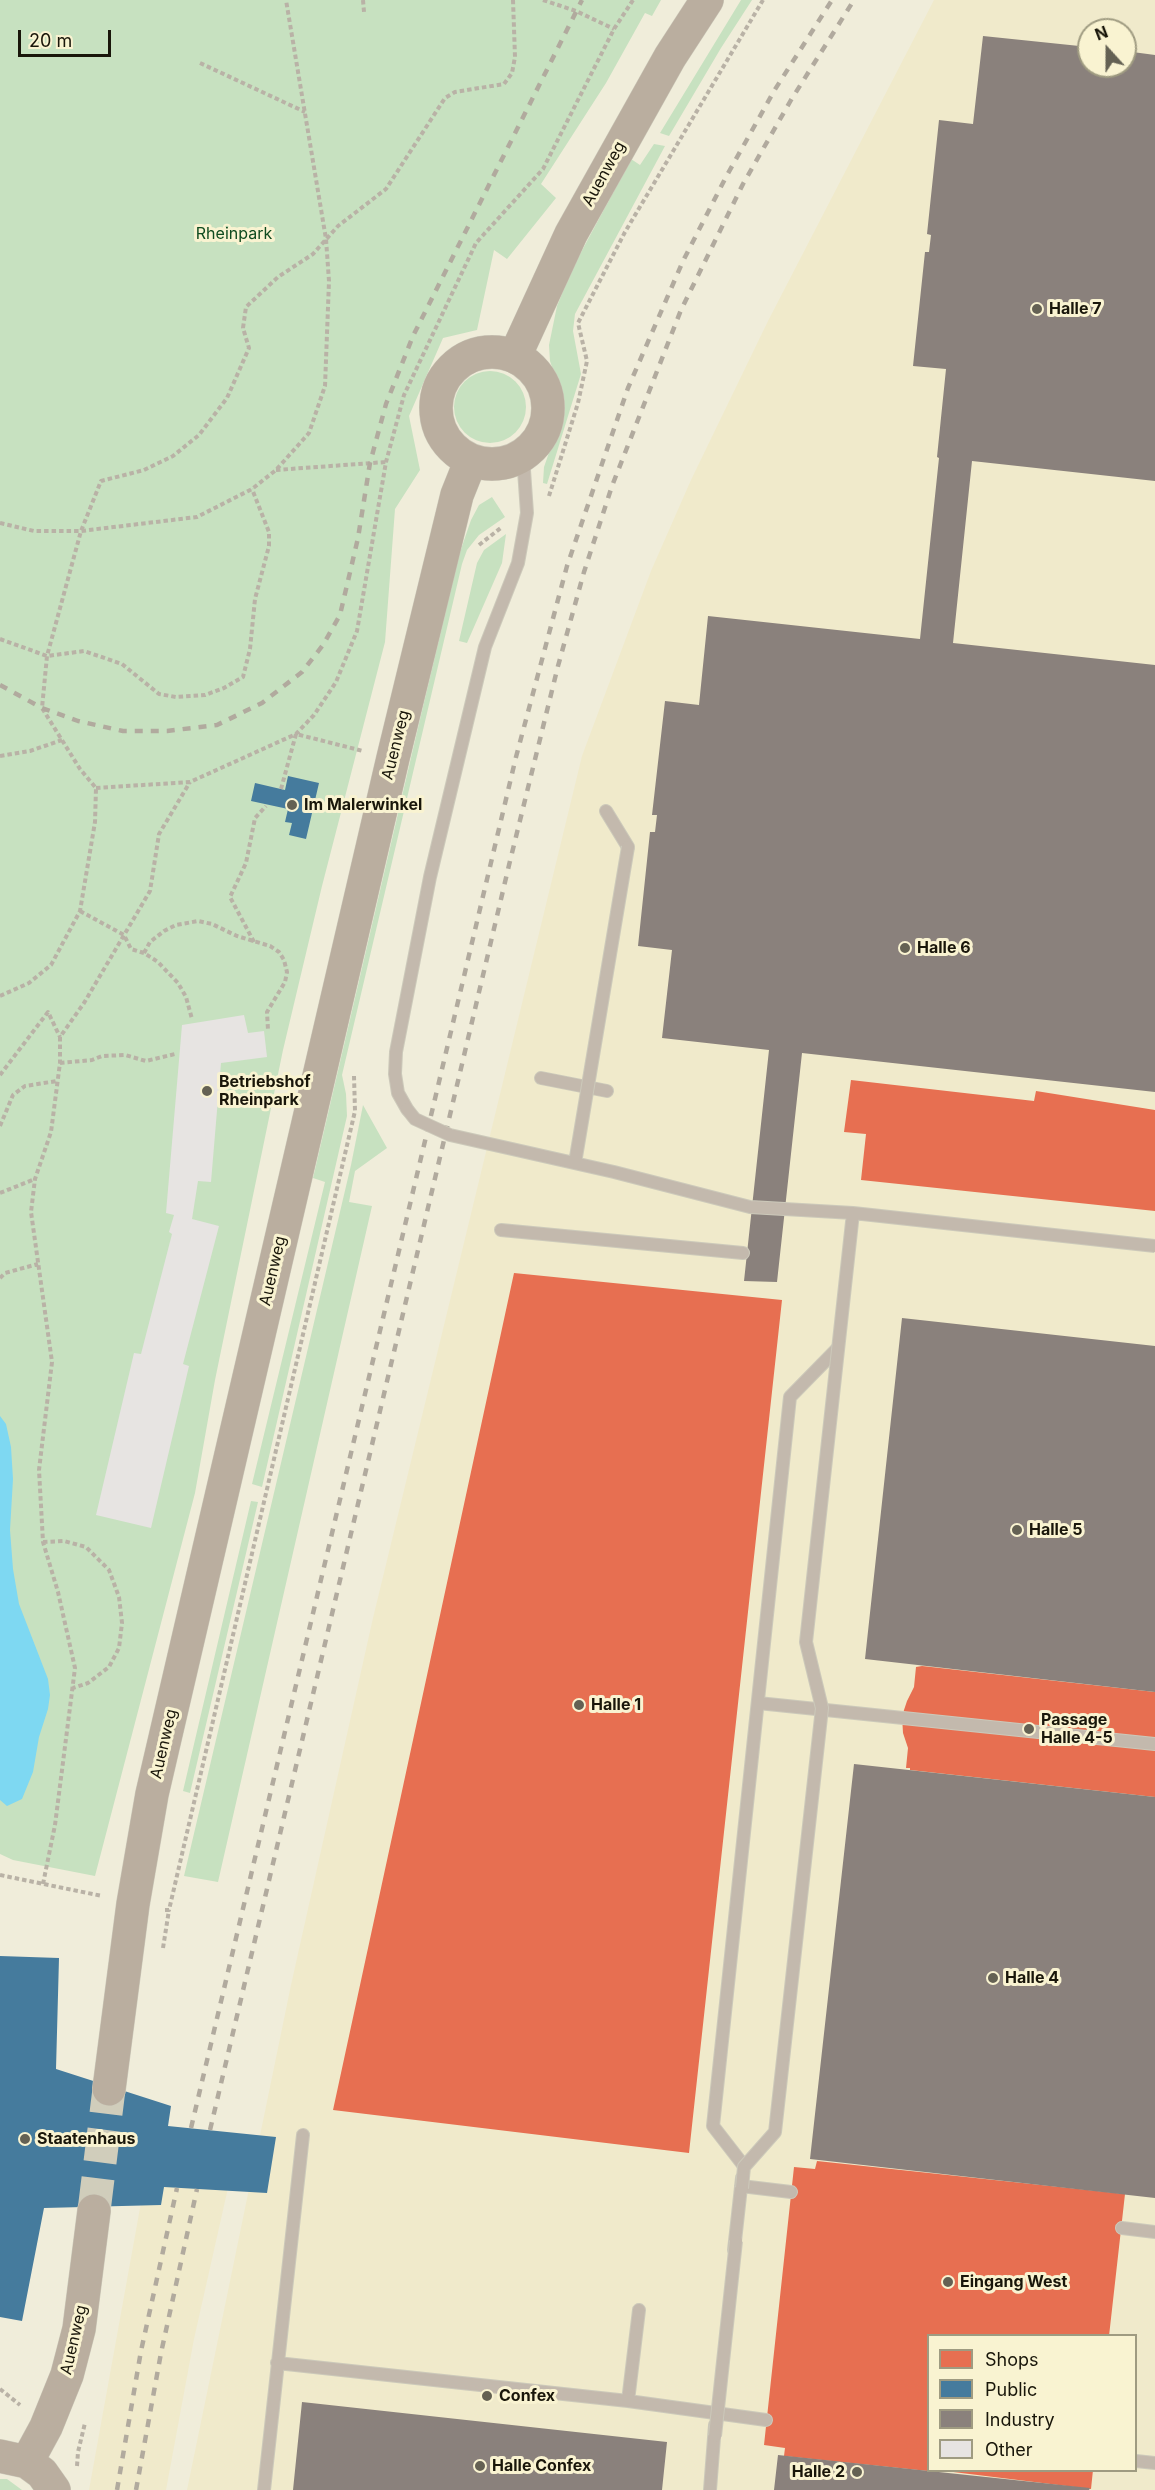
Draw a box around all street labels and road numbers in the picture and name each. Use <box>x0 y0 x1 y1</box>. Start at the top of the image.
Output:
street label: Auenweg <box>578 138 630 210</box>
street label: Auenweg <box>378 708 414 782</box>
street label: Auenweg <box>256 1234 290 1308</box>
street label: Auenweg <box>147 1707 181 1781</box>
street label: Auenweg <box>57 2303 91 2377</box>

